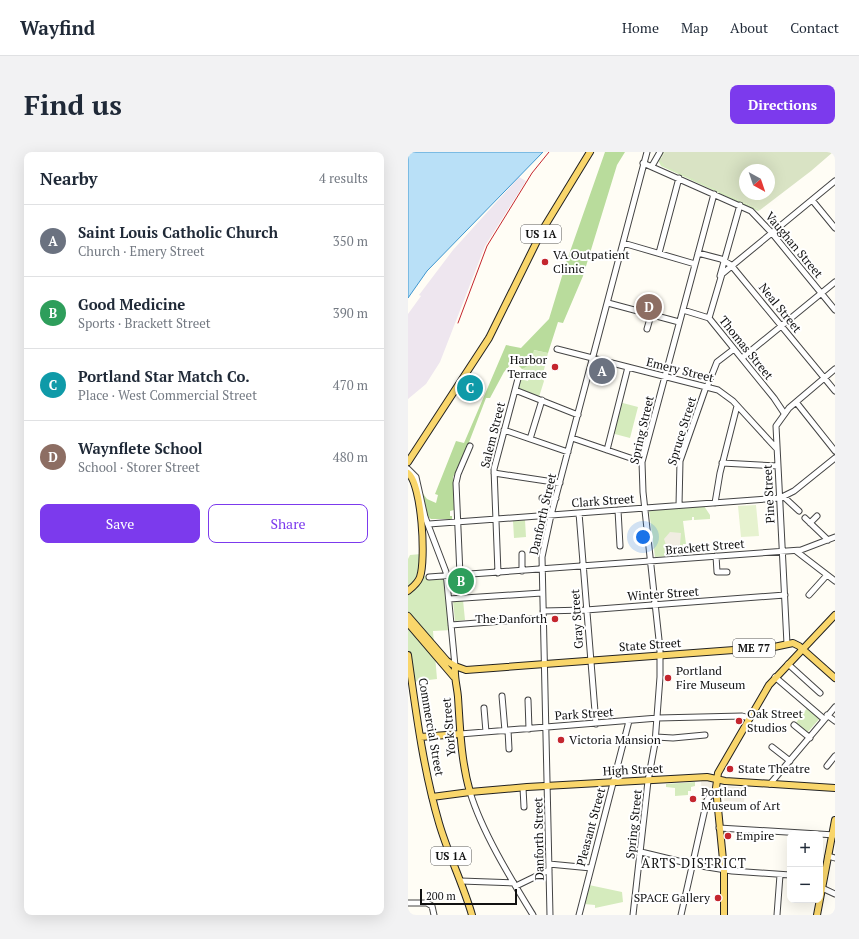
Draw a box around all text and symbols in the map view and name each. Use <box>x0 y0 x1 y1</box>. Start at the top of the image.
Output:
text: Wayfind <box>20 15 95 40</box>
text: Home <box>622 18 659 37</box>
text: Map <box>681 18 708 37</box>
text: About <box>730 18 768 37</box>
text: Contact <box>790 18 839 37</box>
button: Directions <box>730 85 835 124</box>
text: Find us <box>24 86 122 123</box>
north arrow <box>739 164 775 200</box>
text: Nearby <box>40 167 98 190</box>
text: 4 results <box>319 169 368 187</box>
street label: Vaughan Street <box>762 209 827 281</box>
text: Saint Louis Catholic Church <box>78 222 278 242</box>
road number: US 1A <box>521 225 561 243</box>
text: A <box>48 232 58 250</box>
text: 350 m <box>333 232 368 250</box>
text: Church · Emery Street <box>78 242 205 260</box>
place label: VA Outpatient Clinic <box>553 247 630 276</box>
marker: VA Outpatient Clinic <box>540 257 550 267</box>
street label: Neal Street <box>756 280 805 336</box>
pin: D <box>636 292 662 322</box>
text: Good Medicine <box>78 294 185 314</box>
text: B <box>49 304 57 322</box>
text: 390 m <box>333 304 368 322</box>
street label: Thomas Street <box>716 313 777 383</box>
text: Sports · Brackett Street <box>78 314 211 332</box>
place label: Harbor Terrace <box>508 352 547 381</box>
street label: Emery Street <box>645 354 716 385</box>
pin: A <box>589 356 615 386</box>
marker: Harbor Terrace <box>550 362 560 372</box>
text: Portland Star Match Co. <box>78 366 250 386</box>
pin: C <box>457 373 483 403</box>
text: C <box>49 376 57 394</box>
text: 470 m <box>333 376 368 394</box>
text: Place · West Commercial Street <box>78 386 257 404</box>
street label: Spring Street <box>626 394 657 466</box>
street label: Spruce Street <box>664 394 699 467</box>
street label: Salem Street <box>477 400 508 469</box>
text: Waynflete School <box>78 438 203 458</box>
text: D <box>48 448 58 466</box>
text: 480 m <box>333 448 368 466</box>
text: School · Storer Street <box>78 458 200 476</box>
street label: Pine Street <box>759 464 778 524</box>
street label: Danforth Street <box>526 471 559 556</box>
street label: Clark Street <box>571 491 636 510</box>
button: Save <box>40 504 200 543</box>
button: Share <box>208 504 368 543</box>
your location <box>633 527 653 547</box>
street label: Brackett Street <box>665 536 746 557</box>
pin: B <box>448 566 474 596</box>
street label: Winter Street <box>627 583 700 603</box>
street label: Gray Street <box>567 588 586 649</box>
place label: The Danforth <box>475 611 547 626</box>
marker: The Danforth <box>550 614 560 624</box>
street label: State Street <box>618 635 682 654</box>
road number: ME 77 <box>733 639 775 657</box>
place label: Portland Fire Museum <box>676 663 746 692</box>
marker: Portland Fire Museum <box>663 673 673 683</box>
street label: Commercial Street <box>415 677 448 778</box>
street label: York Street <box>438 696 459 757</box>
street label: Park Street <box>554 704 614 723</box>
place label: Oak Street Studios <box>747 706 804 735</box>
marker: Oak Street Studios <box>734 716 744 726</box>
place label: Victoria Mansion <box>569 732 661 747</box>
marker: Victoria Mansion <box>556 735 566 745</box>
street label: High Street <box>602 760 664 779</box>
place label: State Theatre <box>738 761 810 776</box>
marker: State Theatre <box>725 764 735 774</box>
place label: Portland Museum of Art <box>701 784 781 813</box>
street label: Pleasant Street <box>573 785 608 868</box>
street label: Spring Street <box>622 788 645 859</box>
marker: Portland Museum of Art <box>688 794 698 804</box>
street label: Danforth Street <box>530 797 547 881</box>
place label: Empire <box>736 828 774 843</box>
marker: Empire <box>723 831 733 841</box>
map controls <box>787 831 823 903</box>
button: + <box>787 831 823 867</box>
road number: US 1A <box>431 847 471 865</box>
district label: ARTS DISTRICT <box>641 854 747 872</box>
button: − <box>787 867 823 903</box>
scale bar <box>420 887 517 906</box>
text: 200 m <box>426 889 456 903</box>
place label: SPACE Gallery <box>634 890 711 905</box>
marker: SPACE Gallery <box>713 893 723 903</box>

